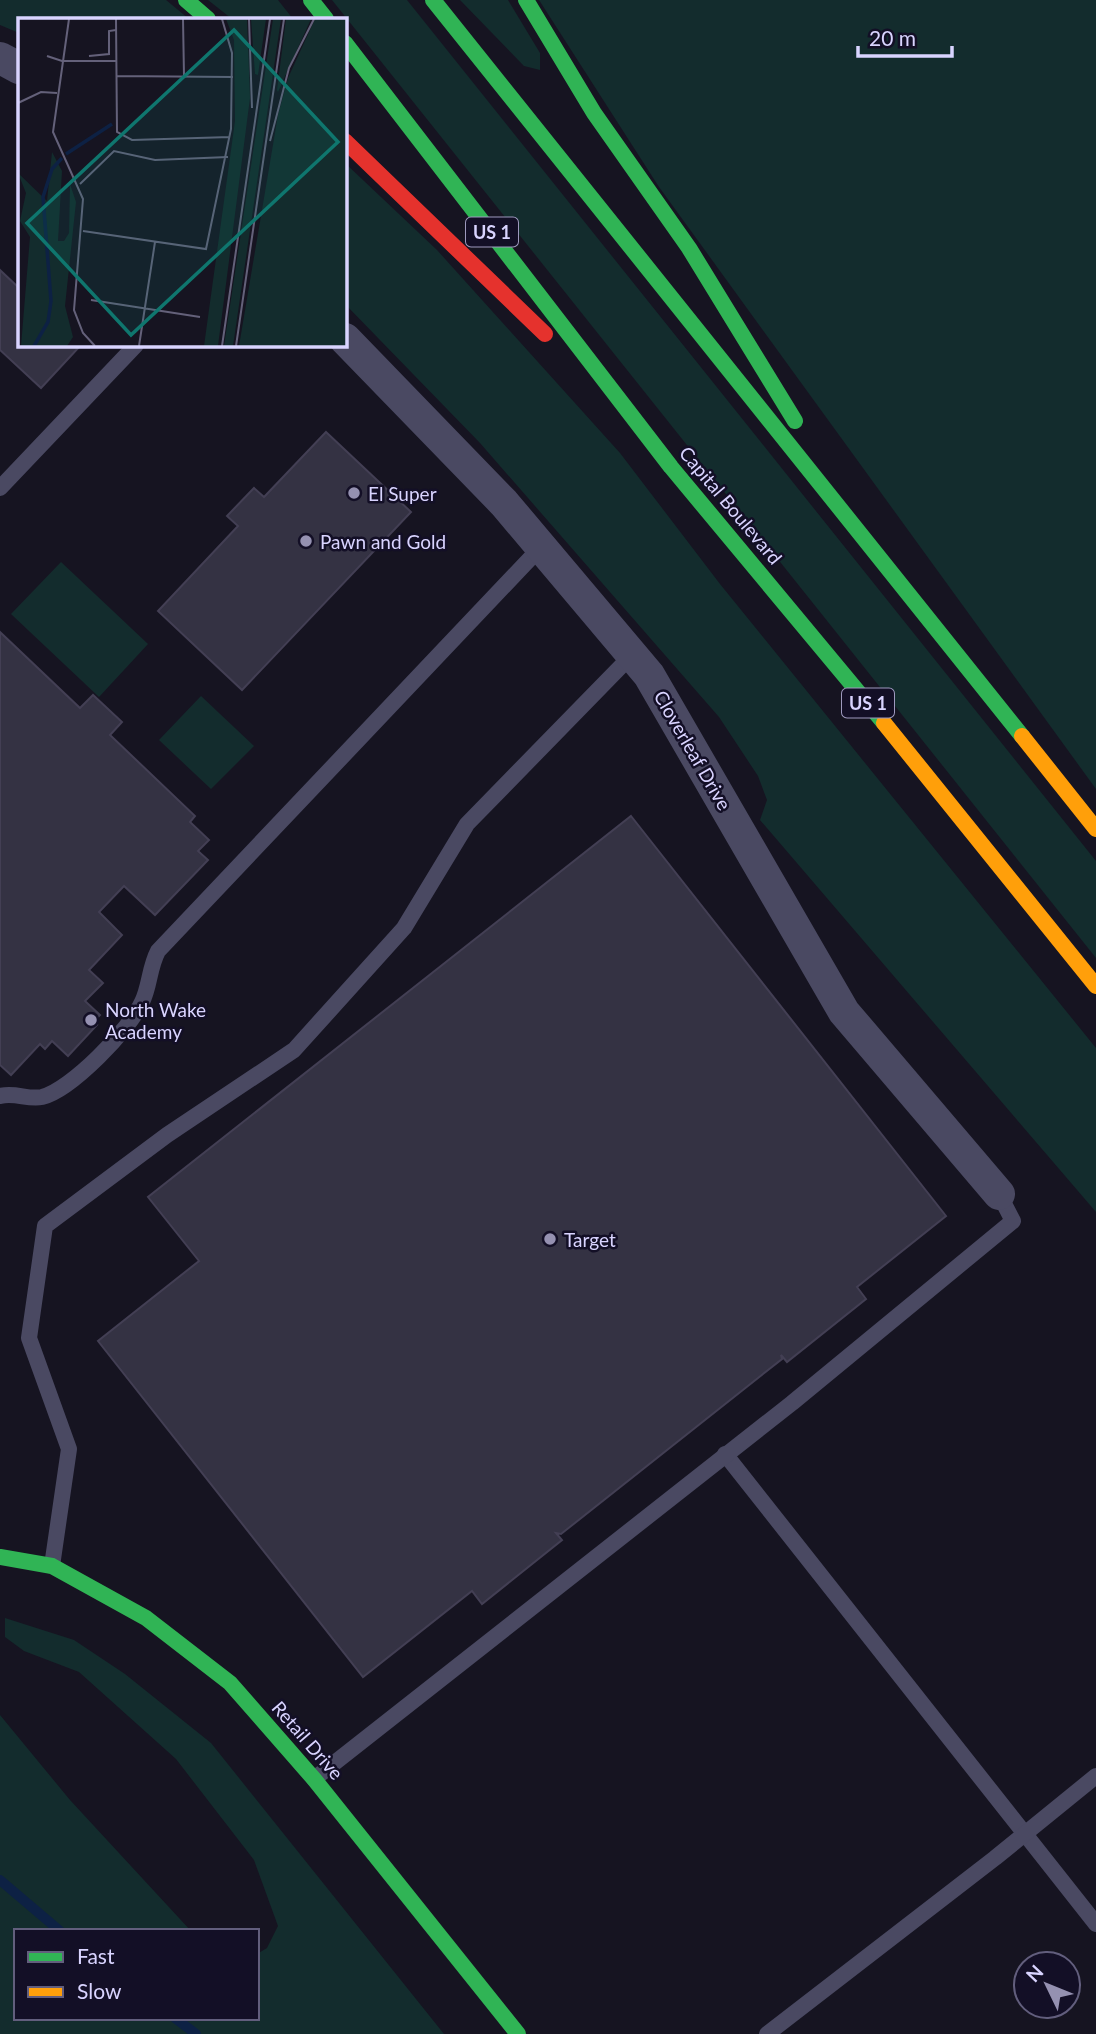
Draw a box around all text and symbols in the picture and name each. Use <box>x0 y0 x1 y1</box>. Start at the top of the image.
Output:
scale bar <box>858 14 953 58</box>
inset map <box>18 18 346 346</box>
text: 20 m <box>869 25 916 50</box>
road number: US 1 <box>466 218 518 246</box>
street label: Capital Boulevard <box>675 441 787 569</box>
place label: El Super <box>368 482 437 505</box>
marker: El Super <box>346 485 362 501</box>
place label: Pawn and Gold <box>320 530 446 553</box>
marker: Pawn and Gold <box>298 533 314 549</box>
street label: Cloverleaf Drive <box>649 686 737 814</box>
road number: US 1 <box>842 688 894 718</box>
place label: North Wake Academy <box>105 998 206 1043</box>
marker: North Wake Academy <box>83 1012 99 1028</box>
place label: Target <box>564 1228 616 1251</box>
marker: Target <box>542 1231 558 1247</box>
street label: Retail Drive <box>268 1696 348 1784</box>
legend <box>14 1929 259 2020</box>
text: Fast <box>77 1943 115 1968</box>
north arrow <box>1012 1950 1082 2020</box>
text: N <box>1021 1960 1048 1986</box>
text: Slow <box>77 1978 122 2003</box>

